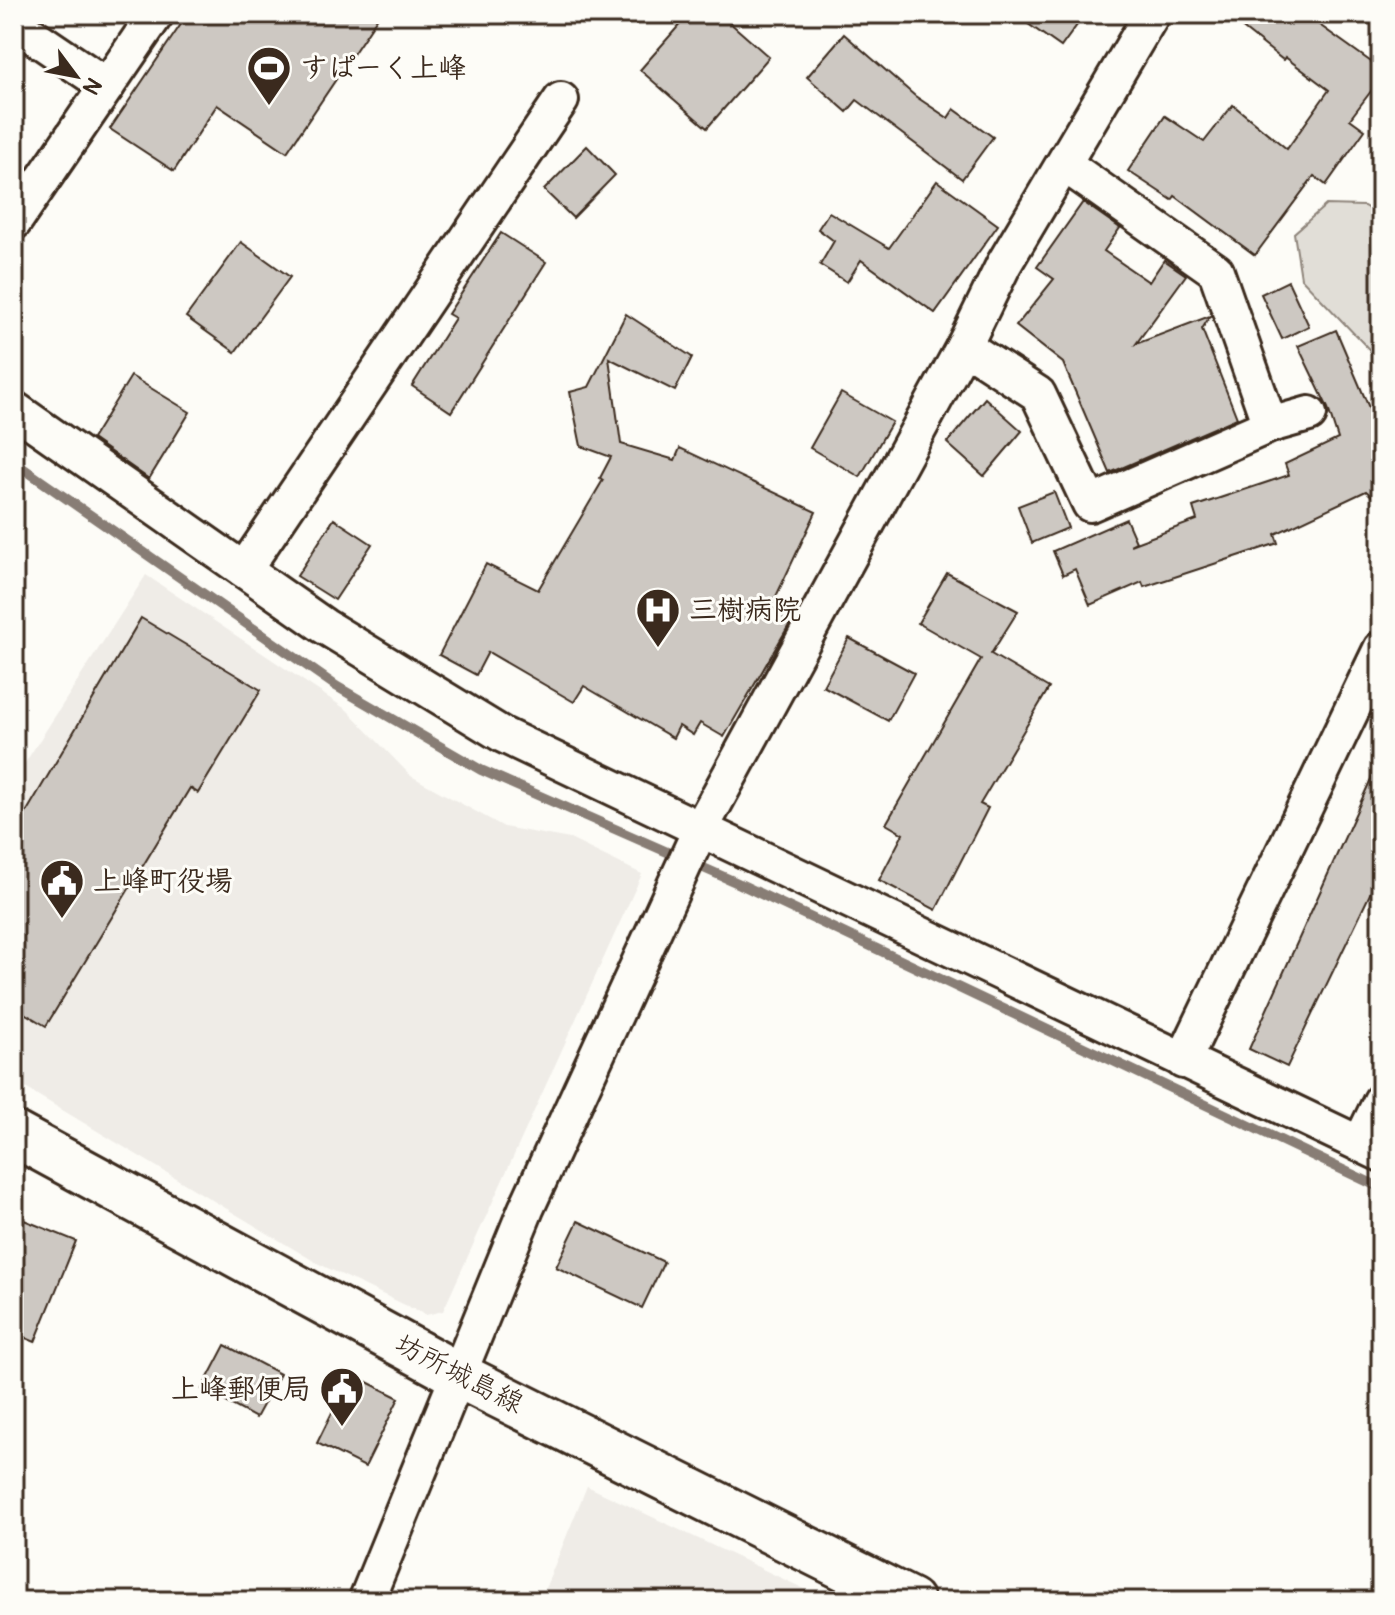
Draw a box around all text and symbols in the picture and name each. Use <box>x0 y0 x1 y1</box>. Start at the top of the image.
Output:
north arrow <box>36 36 116 116</box>
sports icon: すぱーく上峰 <box>245 44 293 107</box>
place label: すぱーく上峰 <box>300 51 466 86</box>
text: N <box>76 72 108 100</box>
hospital icon: 三樹病院 <box>634 586 682 649</box>
place label: 三樹病院 <box>689 593 801 628</box>
public building icon: 上峰町役場 <box>38 857 86 920</box>
place label: 上峰町役場 <box>93 864 233 899</box>
street label: 坊所城島線 <box>389 1327 529 1421</box>
public building icon: 上峰郵便局 <box>318 1365 366 1428</box>
place label: 上峰郵便局 <box>171 1372 311 1407</box>

